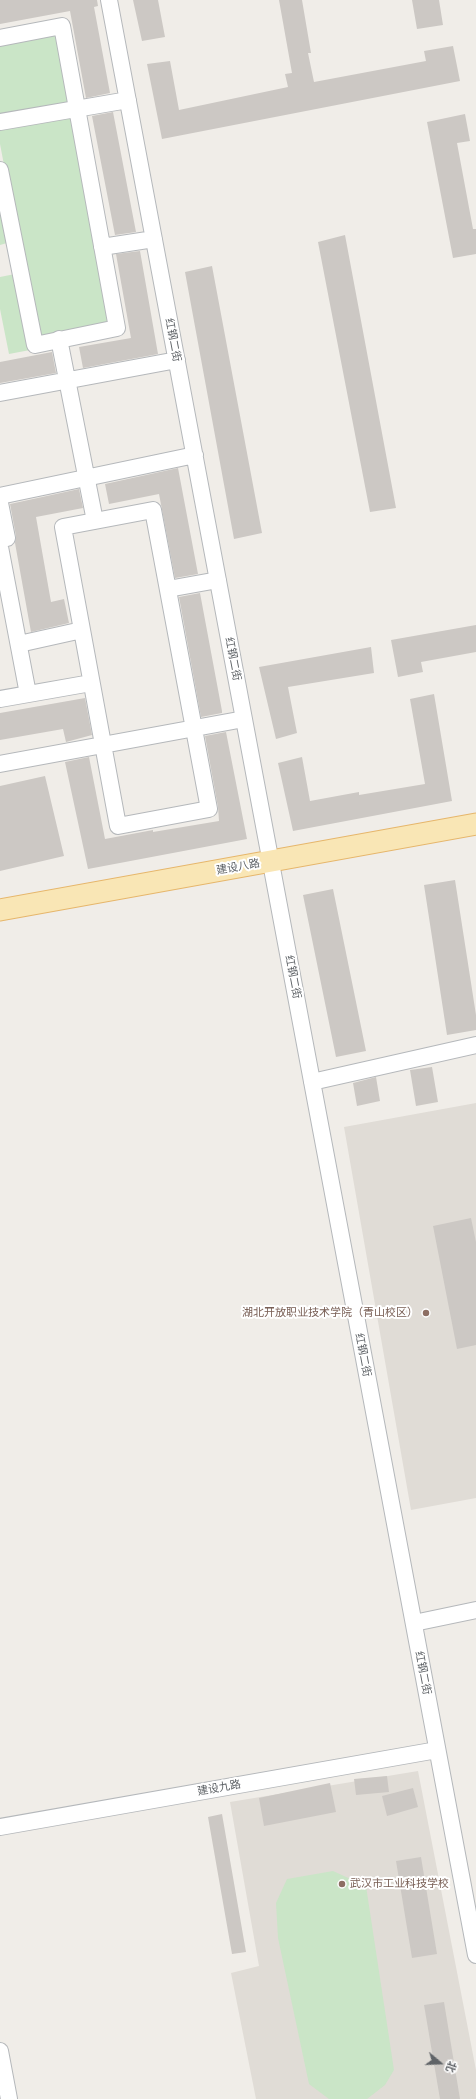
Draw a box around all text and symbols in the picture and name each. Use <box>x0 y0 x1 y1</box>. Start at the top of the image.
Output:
street label: 红钢二街 <box>162 317 184 363</box>
street label: 红钢二街 <box>222 636 244 682</box>
street label: 建设八路 <box>215 857 261 877</box>
street label: 红钢二街 <box>282 954 304 1000</box>
place label: 湖北开放职业技术学院（青山校区） <box>242 1306 418 1320</box>
marker: 湖北开放职业技术学院（青山校区） <box>421 1308 431 1318</box>
street label: 红钢二街 <box>352 1332 374 1378</box>
street label: 红钢二街 <box>412 1650 434 1696</box>
street label: 建设九路 <box>196 1778 242 1798</box>
place label: 武汉市工业科技学校 <box>350 1877 449 1891</box>
marker: 武汉市工业科技学校 <box>337 1879 347 1889</box>
north arrow <box>420 2043 460 2083</box>
text: 北 <box>443 2059 460 2074</box>

